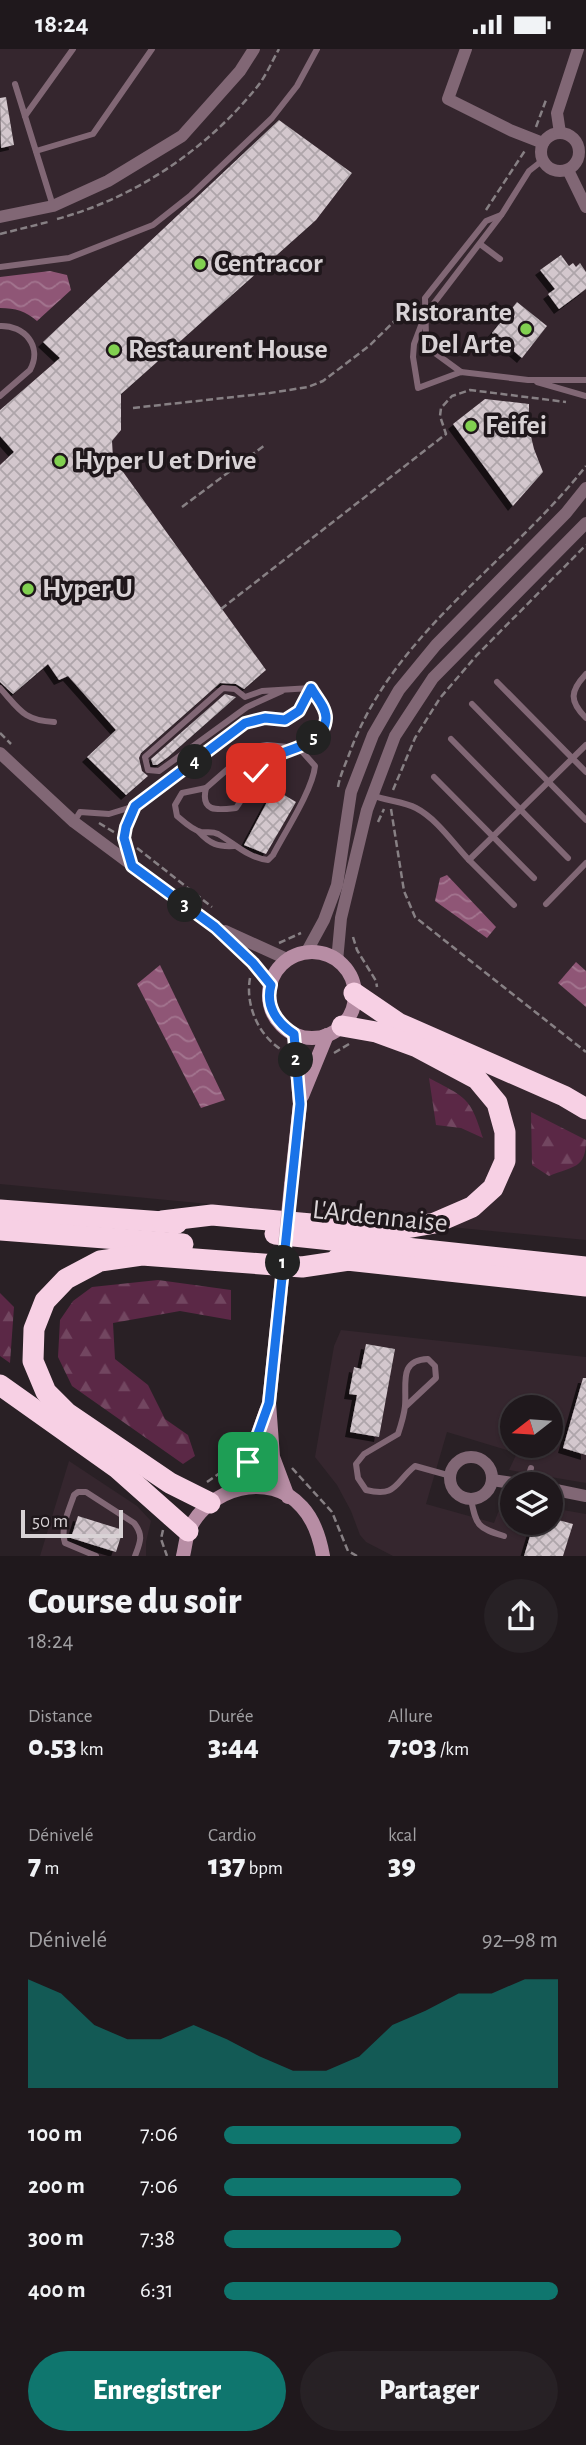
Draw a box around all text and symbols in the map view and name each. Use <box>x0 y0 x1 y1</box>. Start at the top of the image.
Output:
text: 18:24 <box>35 11 88 37</box>
place label: Centracor <box>214 250 323 278</box>
marker: Centracor <box>192 256 208 272</box>
place label: Ristorante Del Arte <box>394 299 512 359</box>
marker: Ristorante Del Arte <box>518 321 534 337</box>
place label: Restaurent House <box>128 336 328 364</box>
marker: Restaurent House <box>106 342 122 358</box>
place label: Feifei <box>485 412 547 440</box>
marker: Feifei <box>463 418 479 434</box>
place label: Hyper U et Drive <box>74 447 257 475</box>
marker: Hyper U et Drive <box>52 453 68 469</box>
place label: Hyper U <box>42 575 133 603</box>
marker: Hyper U <box>20 581 36 597</box>
pin: 5 <box>296 721 332 755</box>
text: 5 <box>309 728 318 747</box>
pin <box>226 743 286 803</box>
pin: 4 <box>178 745 212 779</box>
text: 4 <box>190 752 199 771</box>
icon: check <box>237 754 275 792</box>
pin: 3 <box>168 887 202 923</box>
text: 3 <box>180 895 189 914</box>
pin: 2 <box>278 1042 314 1077</box>
text: 2 <box>291 1050 300 1069</box>
street label: L'Ardennaise <box>311 1196 449 1238</box>
pin: 1 <box>266 1245 300 1281</box>
text: 1 <box>279 1253 286 1272</box>
north arrow <box>500 1395 564 1458</box>
map controls <box>500 1395 563 1535</box>
pin <box>218 1432 278 1492</box>
icon: arrive <box>229 1443 267 1481</box>
button: layers <box>500 1472 563 1535</box>
scale bar <box>21 1507 122 1539</box>
text: 50 m <box>32 1512 68 1531</box>
button: share <box>484 1579 558 1653</box>
text: Course du soir <box>28 1583 241 1621</box>
text: 18:24 <box>28 1630 74 1653</box>
text: Distance <box>28 1707 92 1726</box>
text: Durée <box>208 1707 253 1726</box>
text: Allure <box>388 1707 433 1726</box>
text: 0.53 <box>28 1731 77 1761</box>
text: 3:44 <box>208 1731 259 1761</box>
text: 7:03 <box>388 1731 437 1761</box>
text: km <box>77 1740 104 1759</box>
text: /km <box>437 1740 469 1759</box>
text: Dénivelé <box>28 1826 93 1845</box>
text: Cardio <box>208 1826 256 1845</box>
text: kcal <box>388 1826 417 1845</box>
text: 7 <box>28 1850 41 1880</box>
text: 137 <box>208 1850 245 1880</box>
text: 39 <box>388 1850 416 1880</box>
text: m <box>41 1859 60 1878</box>
text: bpm <box>245 1859 283 1878</box>
text: Dénivelé <box>28 1929 107 1952</box>
text: 92–98 m <box>482 1929 558 1952</box>
text: 100 m <box>28 2123 82 2146</box>
text: 7:06 <box>140 2123 178 2146</box>
text: 200 m <box>28 2175 85 2198</box>
text: 7:06 <box>140 2175 178 2198</box>
text: 300 m <box>28 2227 84 2250</box>
text: 7:38 <box>140 2227 175 2250</box>
text: 400 m <box>28 2279 86 2302</box>
text: 6:31 <box>140 2279 173 2302</box>
button: Enregistrer <box>28 2351 286 2431</box>
button: Partager <box>300 2351 558 2431</box>

